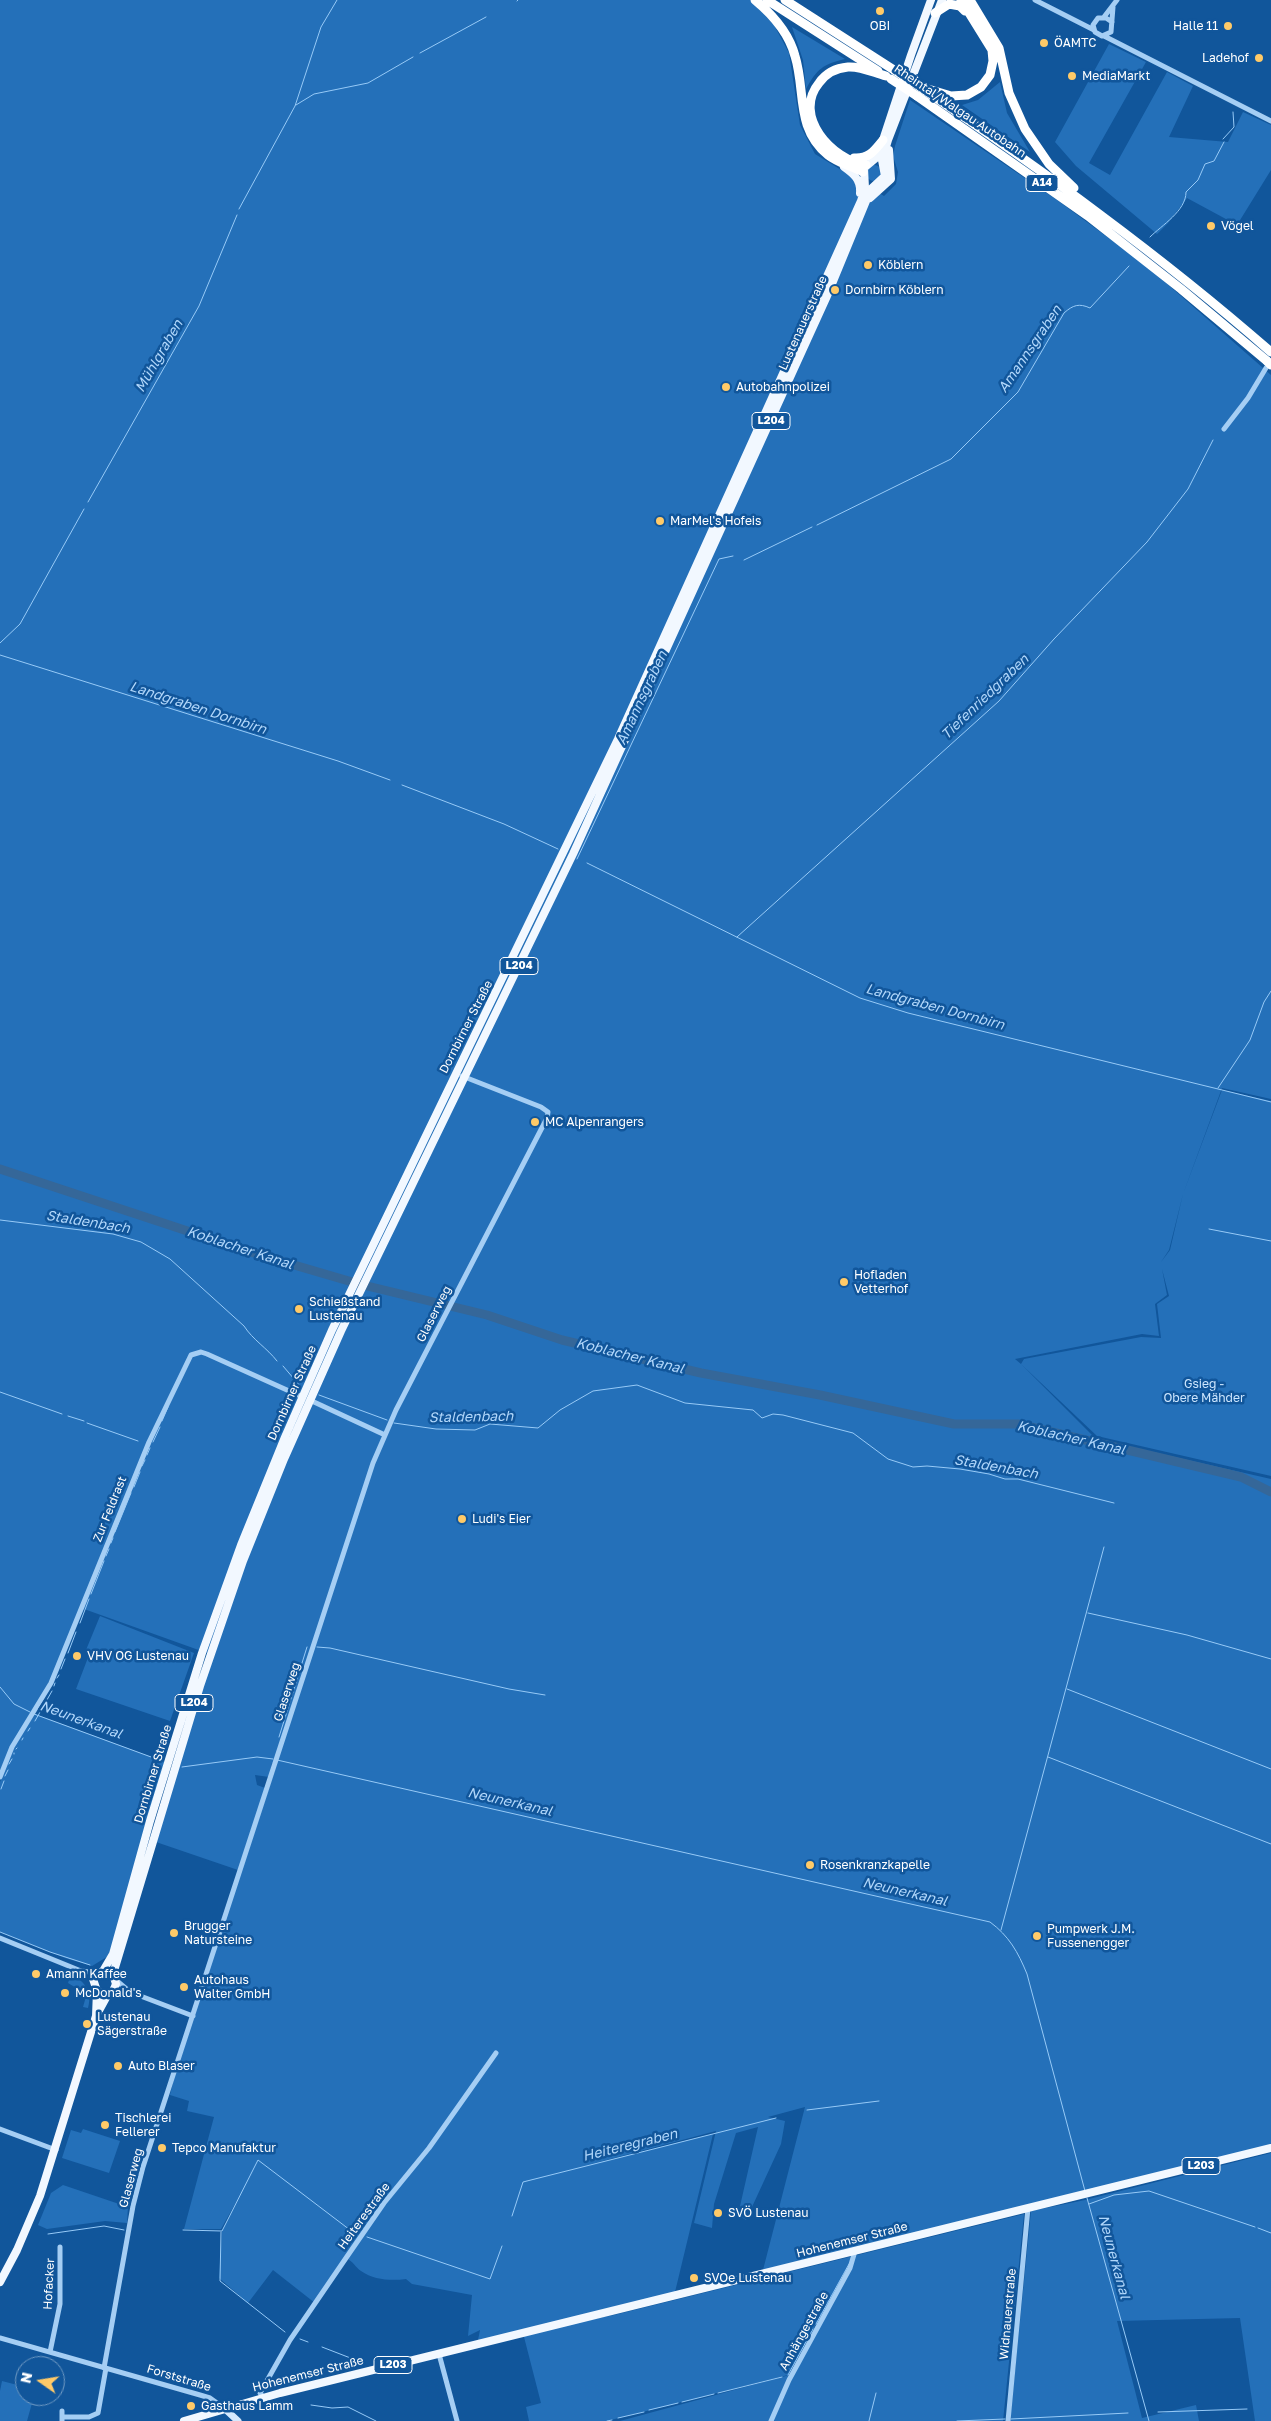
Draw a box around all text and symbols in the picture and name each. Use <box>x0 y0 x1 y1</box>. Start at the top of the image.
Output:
marker: OBI <box>874 5 886 17</box>
place label: OBI <box>870 19 890 33</box>
place label: Halle 11 <box>1173 19 1218 33</box>
marker: Halle 11 <box>1222 20 1234 32</box>
place label: ÖAMTC <box>1054 36 1096 50</box>
marker: ÖAMTC <box>1038 37 1050 49</box>
place label: Ladehof <box>1202 51 1249 65</box>
marker: Ladehof <box>1253 52 1265 64</box>
street label: Rheintal/Walgau Autobahn <box>891 61 1029 161</box>
place label: MediaMarkt <box>1082 69 1150 83</box>
marker: MediaMarkt <box>1066 70 1078 82</box>
road number: A14 <box>1026 174 1058 192</box>
place label: Vögel <box>1221 219 1254 233</box>
marker: Vögel <box>1205 220 1217 232</box>
place label: Köblern <box>878 258 923 272</box>
marker: Köblern <box>862 259 874 271</box>
street label: Lustenauerstraße <box>776 274 830 372</box>
place label: Dornbirn Köblern <box>845 283 944 297</box>
marker: Dornbirn Köblern <box>829 284 841 296</box>
water label: Amannsgraben <box>995 302 1065 396</box>
water label: Mühlgraben <box>132 317 186 395</box>
place label: Autobahnpolizei <box>736 380 830 394</box>
marker: Autobahnpolizei <box>720 381 732 393</box>
road number: L204 <box>752 412 790 430</box>
place label: MarMel's Hofeis <box>670 514 761 528</box>
marker: MarMel's Hofeis <box>654 515 666 527</box>
water label: Amannsgraben <box>613 648 671 748</box>
water label: Tiefenriedgraben <box>938 651 1032 743</box>
water label: Landgraben Dornbirn <box>128 678 268 738</box>
road number: L204 <box>500 958 538 974</box>
street label: Dornbirner Straße <box>436 978 496 1076</box>
water label: Landgraben Dornbirn <box>864 980 1006 1034</box>
place label: MC Alpenrangers <box>545 1115 644 1129</box>
marker: MC Alpenrangers <box>529 1116 541 1128</box>
water label: Staldenbach <box>45 1207 131 1237</box>
water label: Koblacher Kanal <box>185 1223 295 1273</box>
place label: Hofladen Vetterhof <box>854 1268 908 1296</box>
marker: Hofladen Vetterhof <box>838 1276 850 1288</box>
street label: Glaserweg <box>414 1283 454 1345</box>
place label: Schießstand Lustenau <box>309 1295 380 1323</box>
marker: Schießstand Lustenau <box>293 1303 305 1315</box>
water label: Koblacher Kanal <box>574 1334 686 1378</box>
street label: Dornbirner Straße <box>265 1343 319 1443</box>
park label: Gsieg - Obere Mähder <box>1163 1377 1245 1405</box>
water label: Staldenbach <box>429 1408 513 1426</box>
water label: Koblacher Kanal <box>1015 1417 1127 1459</box>
water label: Staldenbach <box>953 1451 1039 1483</box>
street label: Zur Feldrast <box>90 1474 130 1544</box>
place label: Ludi's Eier <box>472 1512 531 1526</box>
marker: Ludi's Eier <box>456 1513 468 1525</box>
place label: VHV OG Lustenau <box>87 1649 189 1663</box>
marker: VHV OG Lustenau <box>71 1650 83 1662</box>
street label: Glaserweg <box>271 1661 303 1723</box>
road number: L204 <box>175 1695 213 1712</box>
water label: Neunerkanal <box>38 1697 124 1743</box>
street label: Dornbirner Straße <box>131 1723 175 1825</box>
water label: Neunerkanal <box>466 1784 554 1820</box>
place label: Rosenkranzkapelle <box>820 1858 930 1872</box>
marker: Rosenkranzkapelle <box>804 1859 816 1871</box>
water label: Neunerkanal <box>861 1874 949 1910</box>
place label: Brugger Natursteine <box>184 1919 252 1947</box>
place label: Pumpwerk J.M. Fussenengger <box>1047 1922 1135 1950</box>
marker: Brugger Natursteine <box>168 1927 180 1939</box>
marker: Pumpwerk J.M. Fussenengger <box>1031 1930 1043 1942</box>
place label: Amann Kaffee <box>46 1967 127 1981</box>
marker: Amann Kaffee <box>30 1968 42 1980</box>
place label: Autohaus Walter GmbH <box>194 1973 270 2001</box>
marker: Autohaus Walter GmbH <box>178 1981 190 1993</box>
place label: McDonald's <box>75 1986 142 2000</box>
marker: McDonald's <box>59 1987 71 1999</box>
place label: Lustenau Sägerstraße <box>97 2010 167 2038</box>
marker: Lustenau Sägerstraße <box>81 2018 93 2030</box>
place label: Auto Blaser <box>128 2059 195 2073</box>
marker: Auto Blaser <box>112 2060 124 2072</box>
place label: Tischlerei Fellerer <box>115 2111 171 2139</box>
marker: Tischlerei Fellerer <box>99 2119 111 2131</box>
water label: Heiteregraben <box>581 2125 679 2165</box>
place label: Tepco Manufaktur <box>172 2141 276 2155</box>
marker: Tepco Manufaktur <box>156 2142 168 2154</box>
street label: Glaserweg <box>116 2147 146 2209</box>
road number: L203 <box>1182 2158 1220 2174</box>
street label: Heiterestraße <box>335 2180 393 2252</box>
place label: SVÖ Lustenau <box>728 2206 809 2220</box>
marker: SVÖ Lustenau <box>712 2207 724 2219</box>
water label: Neunerkanal <box>1095 2213 1133 2301</box>
street label: Hohenemser Straße <box>795 2219 909 2261</box>
street label: Hofacker <box>40 2258 58 2310</box>
street label: Widnauerstraße <box>997 2268 1019 2360</box>
place label: SVOe Lustenau <box>704 2271 792 2285</box>
marker: SVOe Lustenau <box>688 2272 700 2284</box>
street label: Anhängestraße <box>776 2289 832 2373</box>
street label: Hohenemser Straße <box>251 2353 365 2395</box>
north arrow <box>15 2356 65 2406</box>
road number: L203 <box>374 2356 412 2374</box>
street label: Forststraße <box>145 2361 213 2395</box>
text: N <box>16 2371 35 2385</box>
place label: Gasthaus Lamm <box>201 2399 293 2413</box>
marker: Gasthaus Lamm <box>185 2400 197 2412</box>

